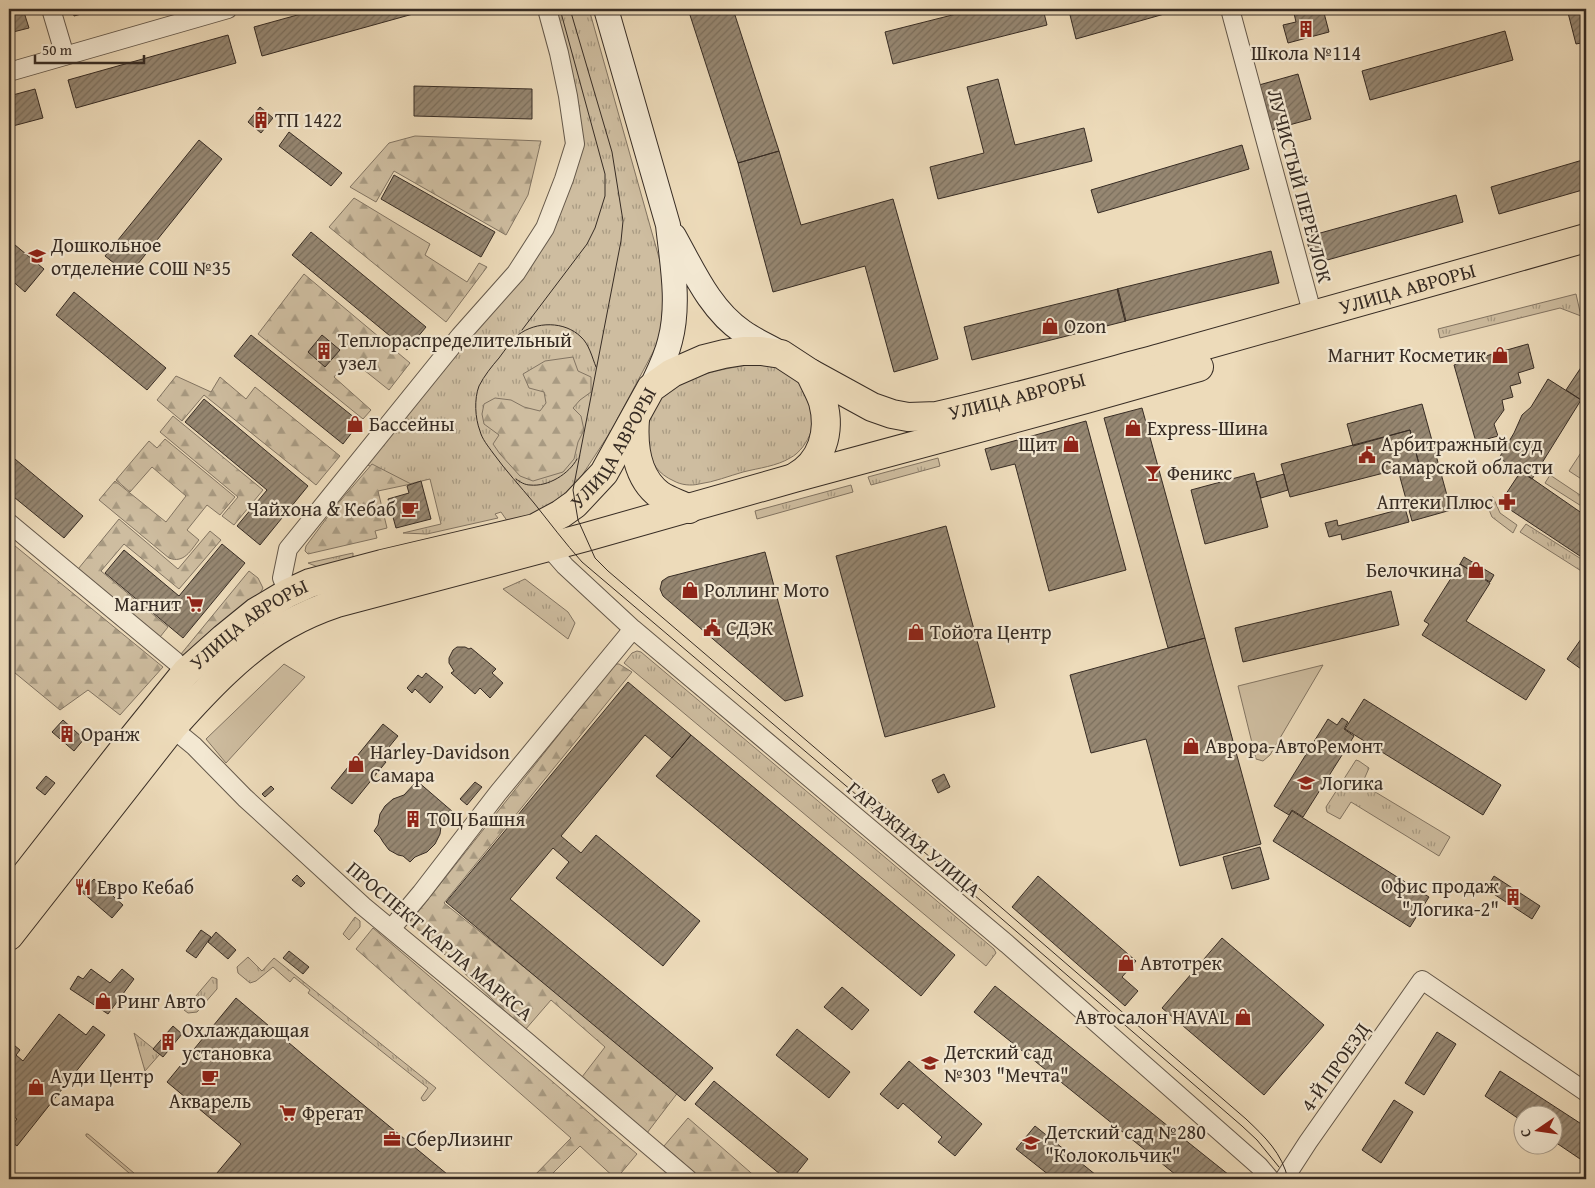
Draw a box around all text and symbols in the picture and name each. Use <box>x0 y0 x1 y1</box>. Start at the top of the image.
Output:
building icon: Школа №114 <box>1296 19 1316 39</box>
scale bar <box>35 32 144 64</box>
place label: Школа №114 <box>1251 38 1361 67</box>
text: 50 m <box>42 39 73 60</box>
street label: ЛУЧИСТЫЙ ПЕРЕУЛОК <box>1261 86 1340 287</box>
place label: ТП 1422 <box>275 105 342 134</box>
building icon: ТП 1422 <box>251 110 271 130</box>
place label: Дошкольное отделение СОШ №35 <box>50 230 231 282</box>
school or university icon: Дошкольное отделение СОШ №35 <box>27 246 47 266</box>
street label: УЛИЦА АВРОРЫ <box>1336 255 1479 321</box>
place label: Ozon <box>1064 311 1106 340</box>
shop icon: Ozon <box>1040 316 1060 336</box>
place label: Теплораспределительный узел <box>337 325 572 377</box>
place label: Магнит Косметик <box>1328 340 1487 369</box>
building icon: Теплораспределительный узел <box>314 341 334 361</box>
shop icon: Магнит Косметик <box>1490 345 1510 365</box>
street label: УЛИЦА АВРОРЫ <box>945 364 1088 427</box>
street label: УЛИЦА АВРОРЫ <box>563 381 663 515</box>
place label: Бассейны <box>369 409 454 438</box>
place label: Express-Шина <box>1147 413 1268 442</box>
shop icon: Бассейны <box>345 414 365 434</box>
shop icon: Express-Шина <box>1123 418 1143 438</box>
place label: Щит <box>1019 429 1057 458</box>
place label: Арбитражный суд Самарской области <box>1381 429 1553 481</box>
shop icon: Щит <box>1061 434 1081 454</box>
public building icon: Арбитражный суд Самарской области <box>1357 445 1377 465</box>
place label: Феникс <box>1167 458 1232 487</box>
bar icon: Феникс <box>1143 463 1163 483</box>
place label: Аптеки Плюс <box>1377 487 1493 516</box>
pharmacy icon: Аптеки Плюс <box>1497 492 1517 512</box>
place label: Чайхона & Кебаб <box>247 494 396 523</box>
cafe icon: Чайхона & Кебаб <box>400 499 420 519</box>
place label: Белочкина <box>1366 555 1462 584</box>
shop icon: Белочкина <box>1466 560 1486 580</box>
street label: УЛИЦА АВРОРЫ <box>183 571 312 676</box>
place label: Роллинг Мото <box>704 575 829 604</box>
shop icon: Роллинг Мото <box>680 580 700 600</box>
place label: Магнит <box>114 589 181 618</box>
supermarket icon: Магнит <box>185 594 205 614</box>
place label: СДЭК <box>726 613 774 642</box>
place label: Тойота Центр <box>930 617 1052 646</box>
public building icon: СДЭК <box>702 618 722 638</box>
shop icon: Тойота Центр <box>906 622 926 642</box>
place label: Оранж <box>81 719 140 748</box>
building icon: Оранж <box>57 724 77 744</box>
place label: Аврора-АвтоРемонт <box>1205 731 1383 760</box>
shop icon: Аврора-АвтоРемонт <box>1181 736 1201 756</box>
place label: Harley-Davidson Самара <box>370 737 510 789</box>
shop icon: Harley-Davidson Самара <box>346 754 366 774</box>
place label: Логика <box>1320 768 1384 797</box>
school or university icon: Логика <box>1296 773 1316 793</box>
street label: ГАРАЖНАЯ УЛИЦА <box>841 774 988 904</box>
place label: ТОЦ Башня <box>427 804 525 833</box>
building icon: ТОЦ Башня <box>403 809 423 829</box>
street label: ПРОСПЕКТ КАРЛА МАРКСА <box>341 854 540 1028</box>
place label: Офис продаж "Логика-2" <box>1381 871 1499 923</box>
place label: Евро Кебаб <box>97 872 194 901</box>
restaurant icon: Евро Кебаб <box>73 877 93 897</box>
building icon: Офис продаж "Логика-2" <box>1503 887 1523 907</box>
place label: Автотрек <box>1140 948 1223 977</box>
shop icon: Автотрек <box>1116 953 1136 973</box>
place label: Ринг Авто <box>117 986 206 1015</box>
shop icon: Ринг Авто <box>93 991 113 1011</box>
place label: Автосалон HAVAL <box>1075 1002 1229 1031</box>
shop icon: Автосалон HAVAL <box>1233 1007 1253 1027</box>
place label: Охлаждающая установка <box>181 1015 309 1067</box>
street label: 4-Й ПРОЕЗД <box>1293 1016 1376 1117</box>
building icon: Охлаждающая установка <box>158 1032 178 1052</box>
place label: Детский сад №303 "Мечта" <box>943 1037 1069 1089</box>
school or university icon: Детский сад №303 "Мечта" <box>920 1053 940 1073</box>
place label: Ауди Центр Самара <box>50 1061 154 1113</box>
cafe icon: Акварель <box>200 1067 220 1087</box>
shop icon: Ауди Центр Самара <box>26 1077 46 1097</box>
place label: Акварель <box>169 1086 251 1115</box>
place label: Фрегат <box>302 1098 363 1127</box>
supermarket icon: Фрегат <box>278 1103 298 1123</box>
north arrow <box>1512 1106 1562 1156</box>
place label: Детский сад №280 "Колокольчик" <box>1044 1117 1206 1169</box>
place label: СберЛизинг <box>406 1124 513 1153</box>
text: С <box>1515 1127 1536 1139</box>
office icon: СберЛизинг <box>382 1129 402 1149</box>
school or university icon: Детский сад №280 "Колокольчик" <box>1021 1133 1041 1153</box>

